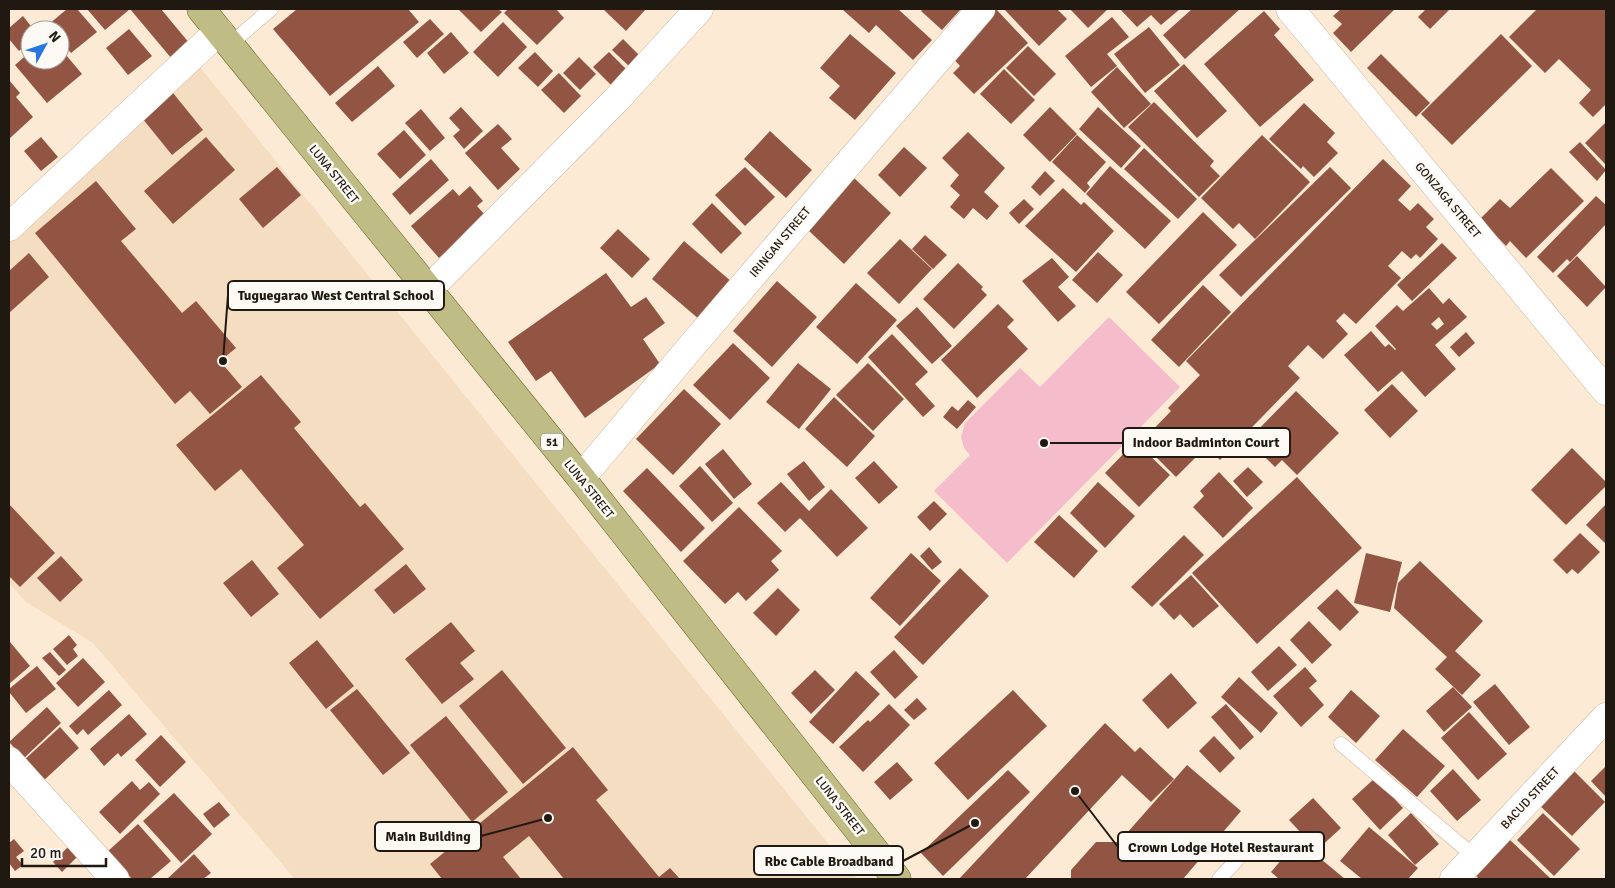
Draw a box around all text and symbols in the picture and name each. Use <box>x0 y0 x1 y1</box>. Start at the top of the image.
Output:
north arrow <box>20 20 70 70</box>
text: N <box>45 28 64 46</box>
street label: LUNA STREET <box>305 142 362 207</box>
street label: GONZAGA STREET <box>1412 159 1484 241</box>
street label: IRINGAN STREET <box>747 204 814 281</box>
callout: Tuguegarao West Central School <box>228 281 444 310</box>
text: Tuguegarao West Central School <box>238 287 435 304</box>
callout: Indoor Badminton Court <box>1123 428 1290 457</box>
road number: 51 <box>541 434 563 451</box>
text: Indoor Badminton Court <box>1132 434 1280 451</box>
street label: LUNA STREET <box>560 457 617 522</box>
street label: BACUD STREET <box>1498 764 1563 832</box>
street label: LUNA STREET <box>812 774 867 839</box>
callout: Main Building <box>375 822 481 851</box>
text: Main Building <box>385 828 471 845</box>
callout: Crown Lodge Hotel Restaurant <box>1118 832 1324 861</box>
scale bar <box>22 836 106 868</box>
text: Crown Lodge Hotel Restaurant <box>1128 839 1315 856</box>
text: 20 m <box>30 844 61 862</box>
callout: Rbc Cable Broadband <box>754 846 903 875</box>
text: Rbc Cable Broadband <box>765 853 894 870</box>

